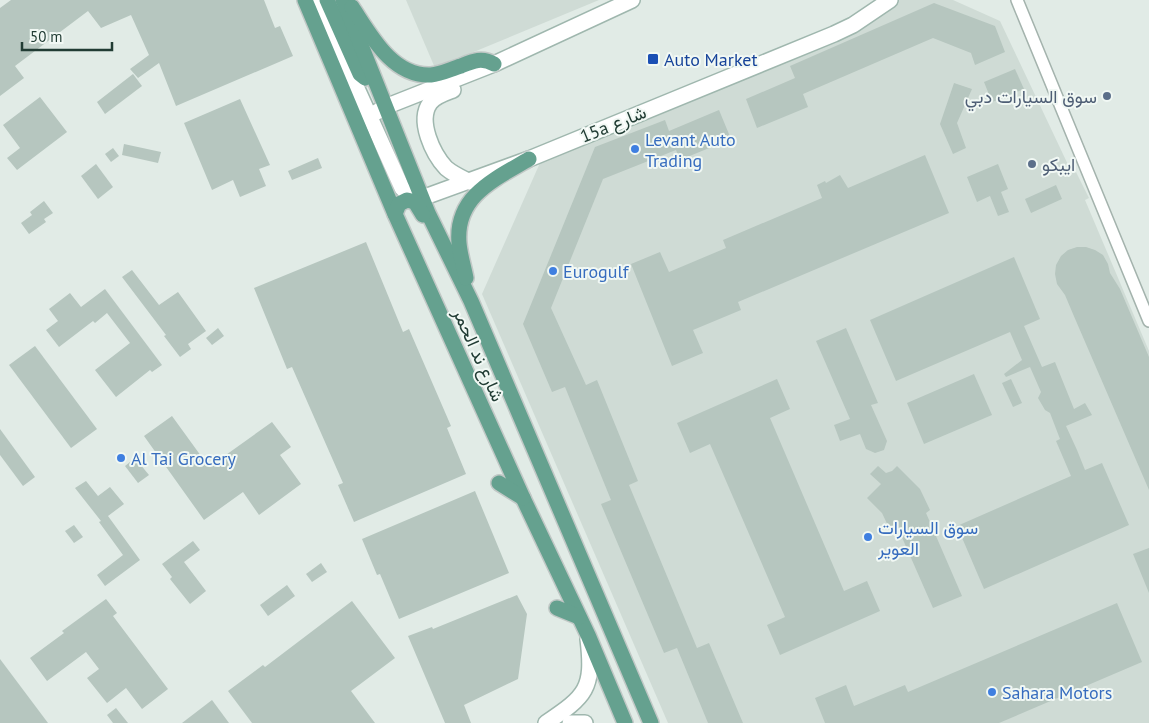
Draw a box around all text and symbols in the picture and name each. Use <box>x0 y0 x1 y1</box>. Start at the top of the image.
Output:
scale bar <box>22 20 112 52</box>
text: 50 m <box>30 27 63 46</box>
place label: Auto Market <box>664 48 758 71</box>
marker: Auto Market <box>646 52 660 66</box>
place label: سوق السيارات دبي <box>965 85 1097 112</box>
marker: سوق السيارات دبي <box>1101 90 1113 102</box>
street label: 15a شارع <box>576 100 650 149</box>
place label: Levant Auto Trading <box>645 128 736 172</box>
marker: Levant Auto Trading <box>629 143 641 155</box>
place label: ايبكو <box>1042 153 1075 176</box>
marker: ايبكو <box>1026 158 1038 170</box>
place label: Eurogulf <box>563 260 630 283</box>
marker: Eurogulf <box>547 265 559 277</box>
street label: شارع ند الحمر <box>447 304 510 405</box>
place label: Al Tai Grocery <box>131 447 236 470</box>
marker: Al Tai Grocery <box>115 452 127 464</box>
place label: سوق السيارات العوير <box>877 516 978 560</box>
marker: سوق السيارات العوير <box>862 531 874 543</box>
place label: Sahara Motors <box>1002 681 1112 704</box>
marker: Sahara Motors <box>986 686 998 698</box>

